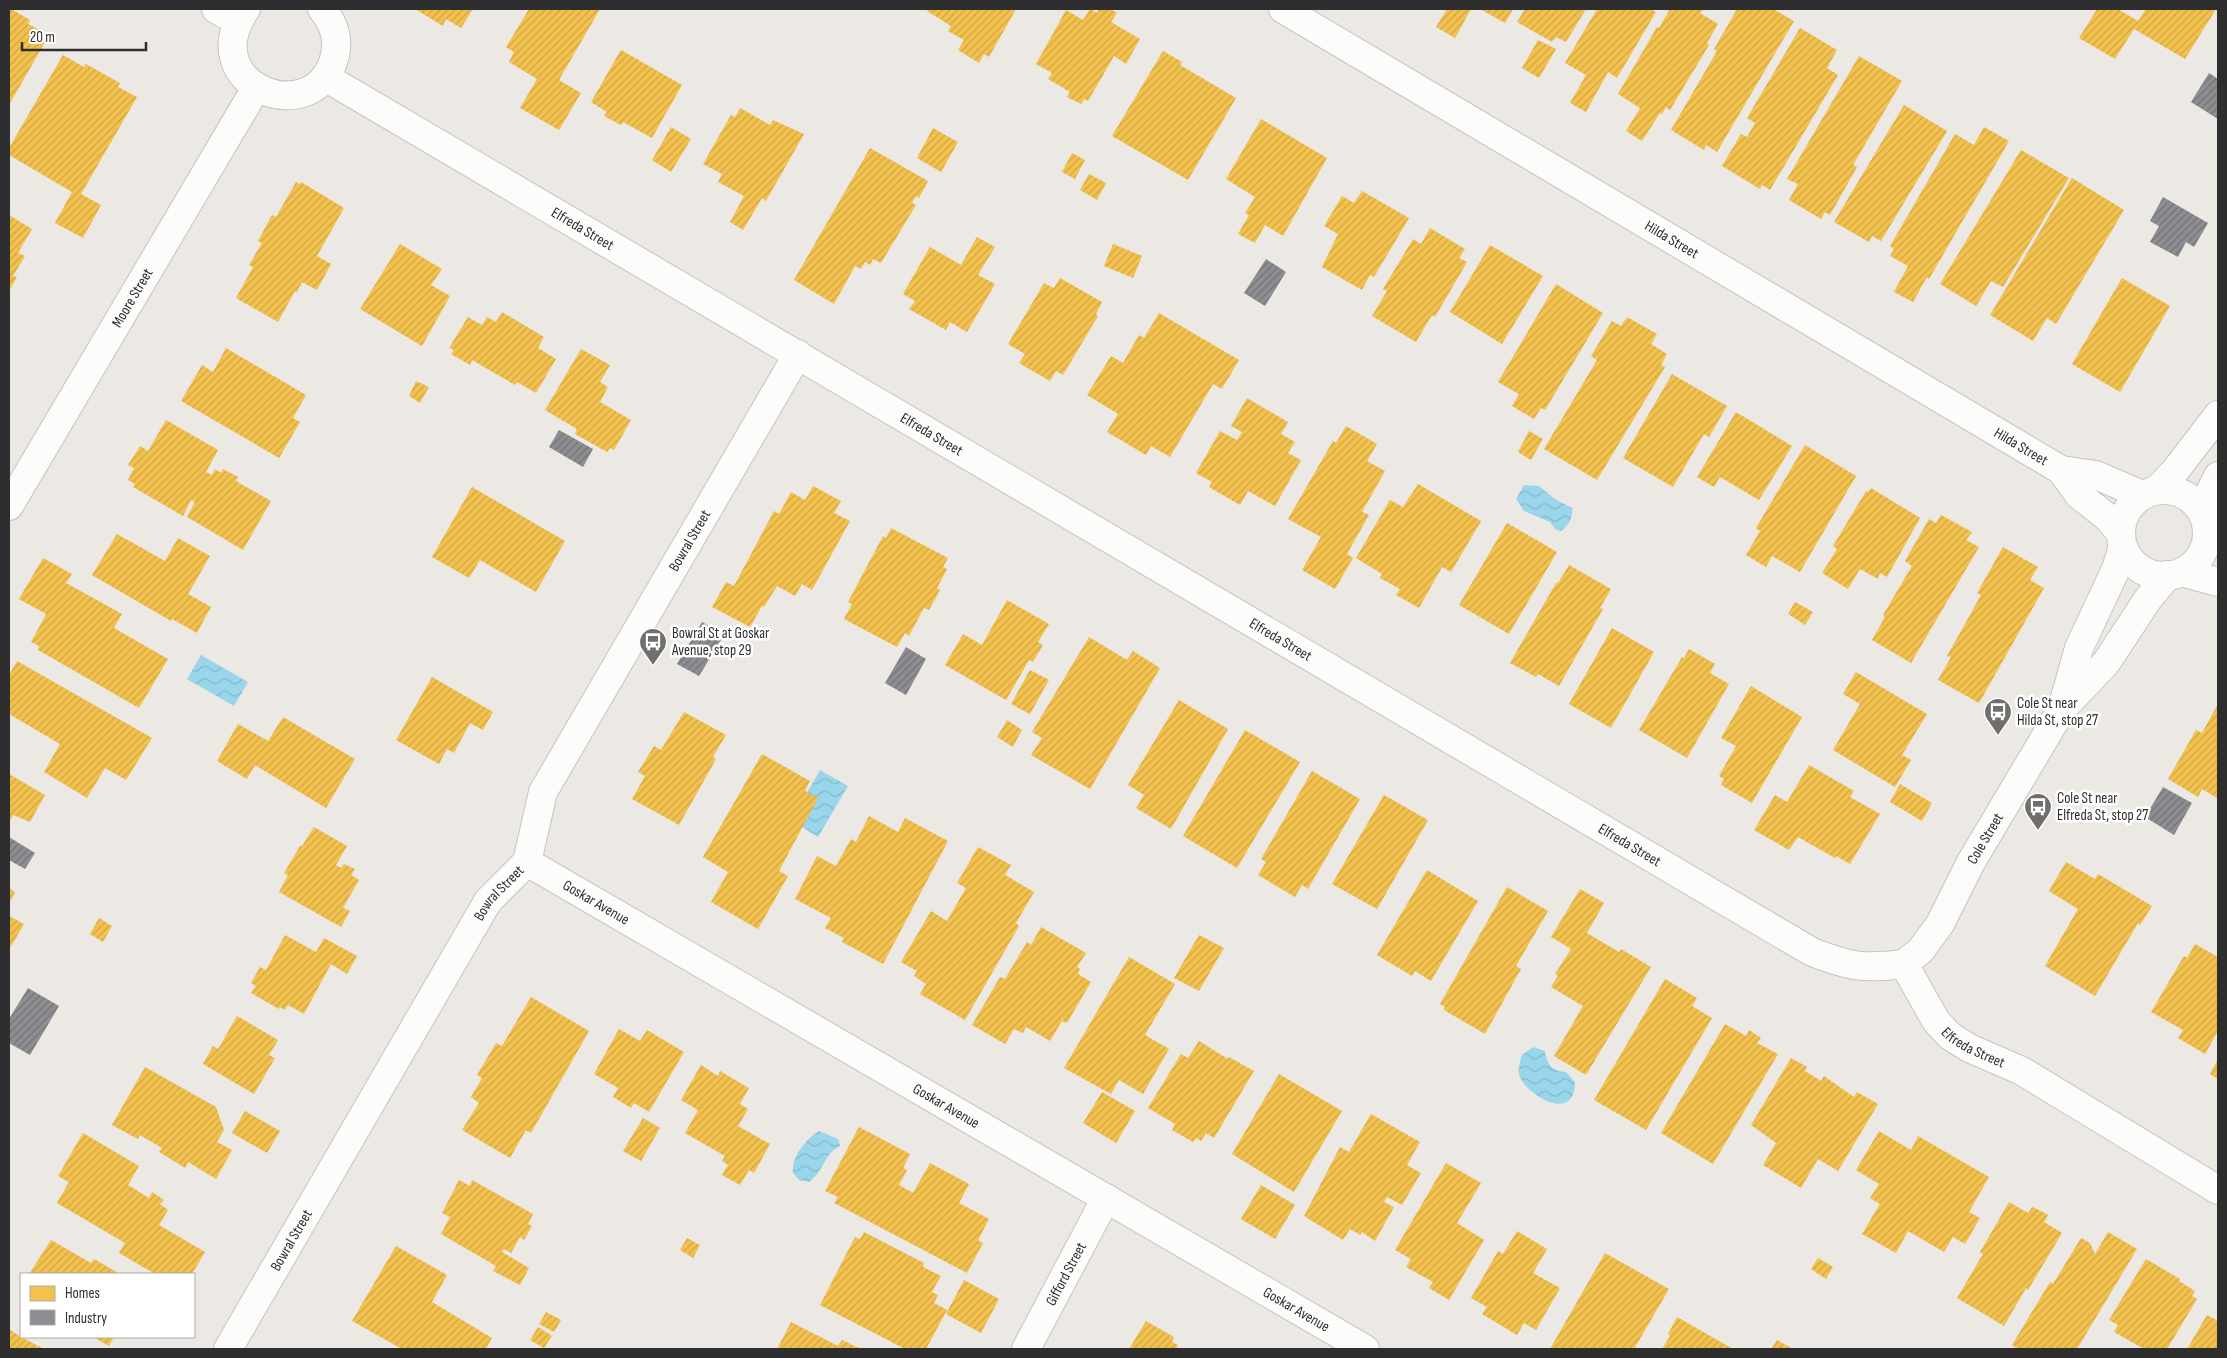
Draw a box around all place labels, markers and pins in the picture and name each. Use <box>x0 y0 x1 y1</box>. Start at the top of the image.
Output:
place label: Bowral St at Goskar Avenue, stop 29 <box>671 624 770 660</box>
bus stop icon: Bowral St at Goskar Avenue, stop 29 <box>638 627 668 666</box>
place label: Cole St near Hilda St, stop 27 <box>2017 694 2098 730</box>
bus stop icon: Cole St near Hilda St, stop 27 <box>1983 697 2013 736</box>
place label: Cole St near Elfreda St, stop 27 <box>2057 789 2148 825</box>
bus stop icon: Cole St near Elfreda St, stop 27 <box>2023 792 2053 831</box>

